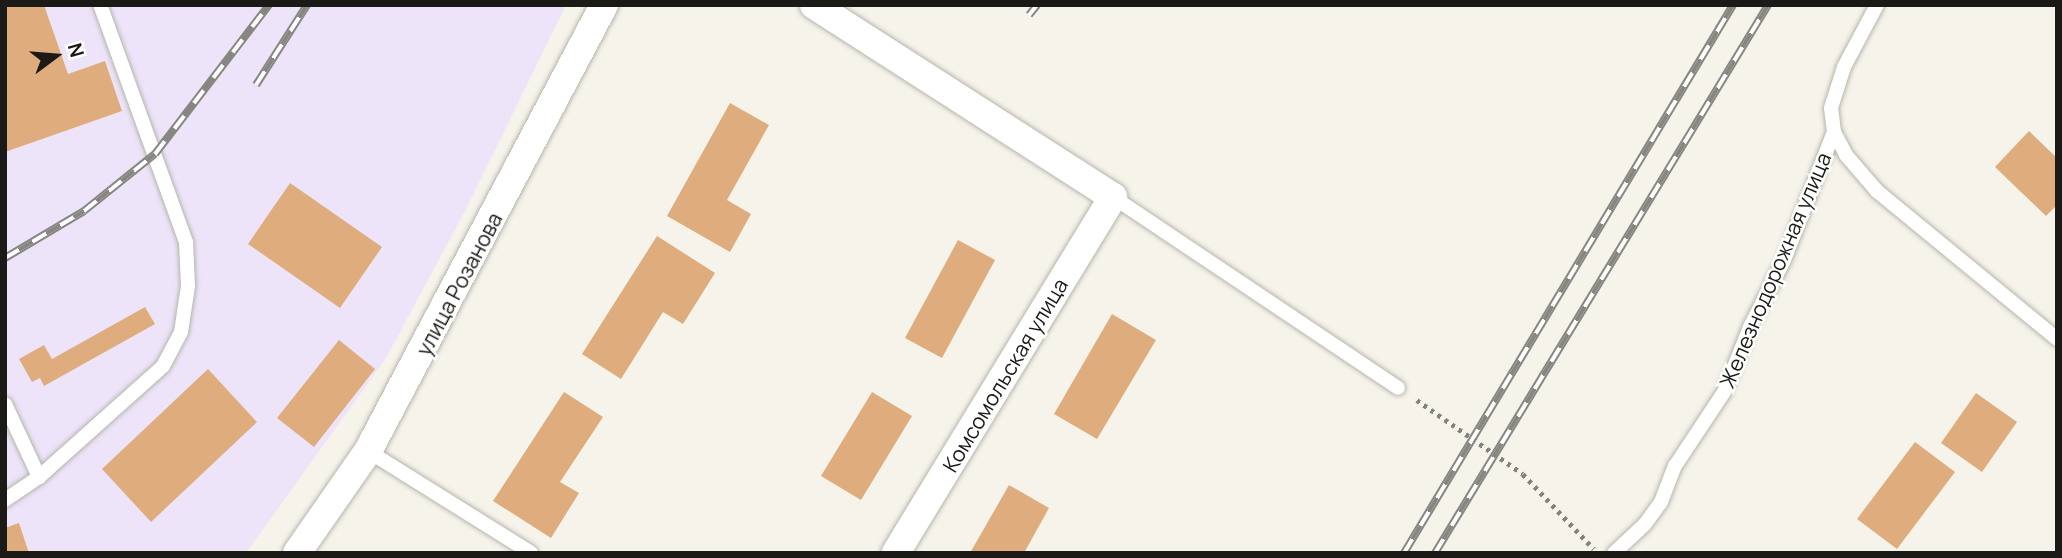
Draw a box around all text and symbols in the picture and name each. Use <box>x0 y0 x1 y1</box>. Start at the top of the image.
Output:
north arrow <box>21 21 91 91</box>
text: N <box>62 40 91 60</box>
street label: Железнодорожная улица <box>1714 149 1836 391</box>
street label: улица Розанова <box>411 208 507 360</box>
street label: Комсомольская улица <box>937 274 1073 476</box>

